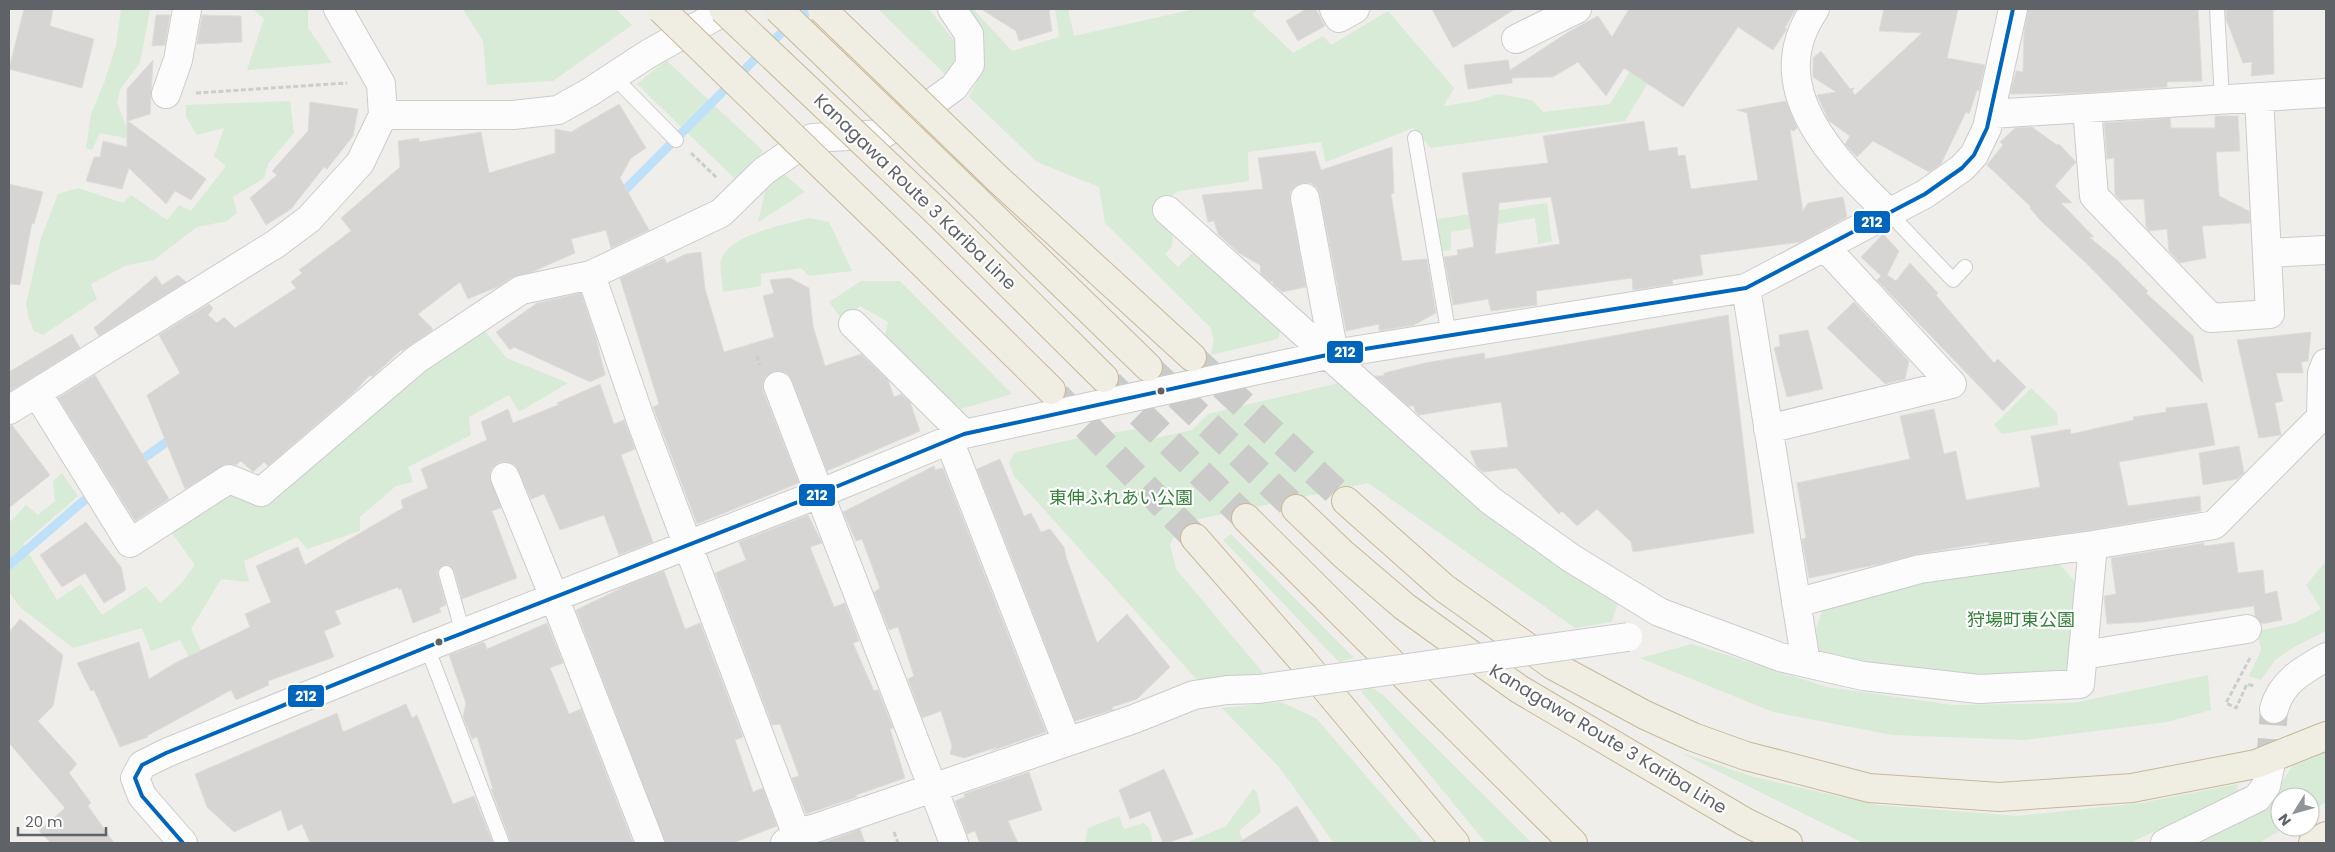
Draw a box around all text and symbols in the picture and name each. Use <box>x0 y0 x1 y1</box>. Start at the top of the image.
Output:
street label: Kanagawa Route 3 Kariba Line <box>809 88 1022 295</box>
line badge: 212 <box>1853 210 1891 234</box>
text: 212 <box>1861 212 1883 232</box>
line badge: 212 <box>1326 340 1364 364</box>
text: 212 <box>1334 342 1356 362</box>
unlabelled marker <box>1156 386 1166 396</box>
line badge: 212 <box>798 483 836 507</box>
text: 212 <box>806 485 828 505</box>
park label: 東伸ふれあい公園 <box>1049 485 1193 510</box>
park label: 狩場町東公園 <box>1967 607 2075 632</box>
unlabelled marker <box>434 637 444 647</box>
street label: Kanagawa Route 3 Kariba Line <box>1485 658 1732 820</box>
line badge: 212 <box>287 684 325 708</box>
text: 212 <box>295 686 317 706</box>
north arrow <box>2270 787 2320 837</box>
scale bar <box>18 804 105 836</box>
text: N <box>2273 810 2296 830</box>
text: 20 m <box>25 811 63 832</box>

